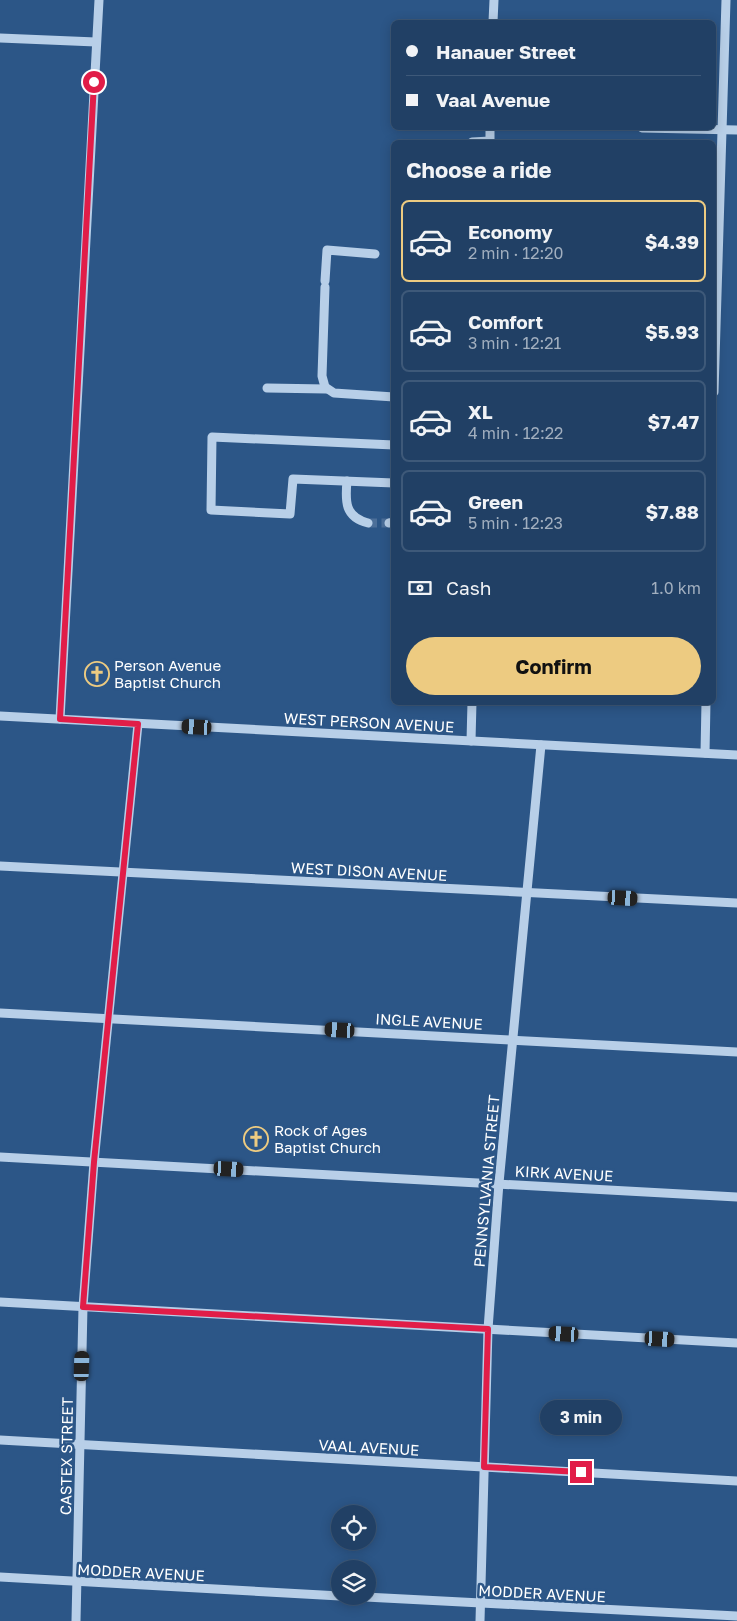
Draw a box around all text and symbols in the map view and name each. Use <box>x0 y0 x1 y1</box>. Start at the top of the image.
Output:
text: Hanauer Street <box>436 40 576 63</box>
route start <box>83 71 105 93</box>
text: Vaal Avenue <box>436 88 550 111</box>
text: Choose a ride <box>406 156 552 183</box>
icon: car <box>408 219 453 264</box>
text: Economy <box>468 220 553 243</box>
text: $4.39 <box>645 230 699 253</box>
text: 2 min · 12:20 <box>468 243 563 263</box>
icon: car <box>408 309 453 354</box>
text: Comfort <box>468 310 543 333</box>
text: $5.93 <box>645 320 699 343</box>
text: 3 min · 12:21 <box>468 333 561 353</box>
icon: car <box>408 399 453 444</box>
text: XL <box>468 400 493 423</box>
text: $7.47 <box>648 410 699 433</box>
text: 4 min · 12:22 <box>468 423 563 443</box>
icon: car <box>408 489 453 534</box>
text: Green <box>468 490 523 513</box>
text: $7.88 <box>646 500 699 523</box>
text: 5 min · 12:23 <box>468 513 563 533</box>
icon: cash <box>406 574 434 602</box>
text: Cash <box>446 576 491 599</box>
text: 1.0 km <box>651 578 701 598</box>
button: Confirm <box>406 637 701 695</box>
place label: Person Avenue Baptist Church <box>114 656 221 691</box>
church icon: Person Avenue Baptist Church <box>84 661 110 687</box>
street label: WEST PERSON AVENUE <box>283 709 455 735</box>
car <box>181 719 212 735</box>
street label: WEST DISON AVENUE <box>290 858 448 884</box>
car <box>607 890 638 906</box>
street label: INGLE AVENUE <box>375 1009 483 1033</box>
car <box>324 1022 355 1038</box>
street label: PENNSYLVANIA STREET <box>469 1094 503 1268</box>
place label: Rock of Ages Baptist Church <box>274 1121 381 1156</box>
church icon: Rock of Ages Baptist Church <box>243 1126 269 1152</box>
car <box>213 1161 244 1177</box>
street label: KIRK AVENUE <box>514 1161 614 1185</box>
car <box>548 1326 579 1342</box>
car <box>644 1331 675 1347</box>
car <box>73 1351 90 1381</box>
street label: CASTEX STREET <box>56 1397 76 1515</box>
callout: 3 min <box>540 1400 622 1434</box>
text: 3 min <box>560 1407 602 1427</box>
street label: VAAL AVENUE <box>318 1435 420 1459</box>
route end <box>570 1461 592 1483</box>
map controls <box>331 1505 376 1605</box>
button: locate <box>331 1505 376 1550</box>
street label: MODDER AVENUE <box>77 1560 205 1584</box>
button: layers <box>331 1560 376 1605</box>
street label: MODDER AVENUE <box>478 1581 606 1605</box>

